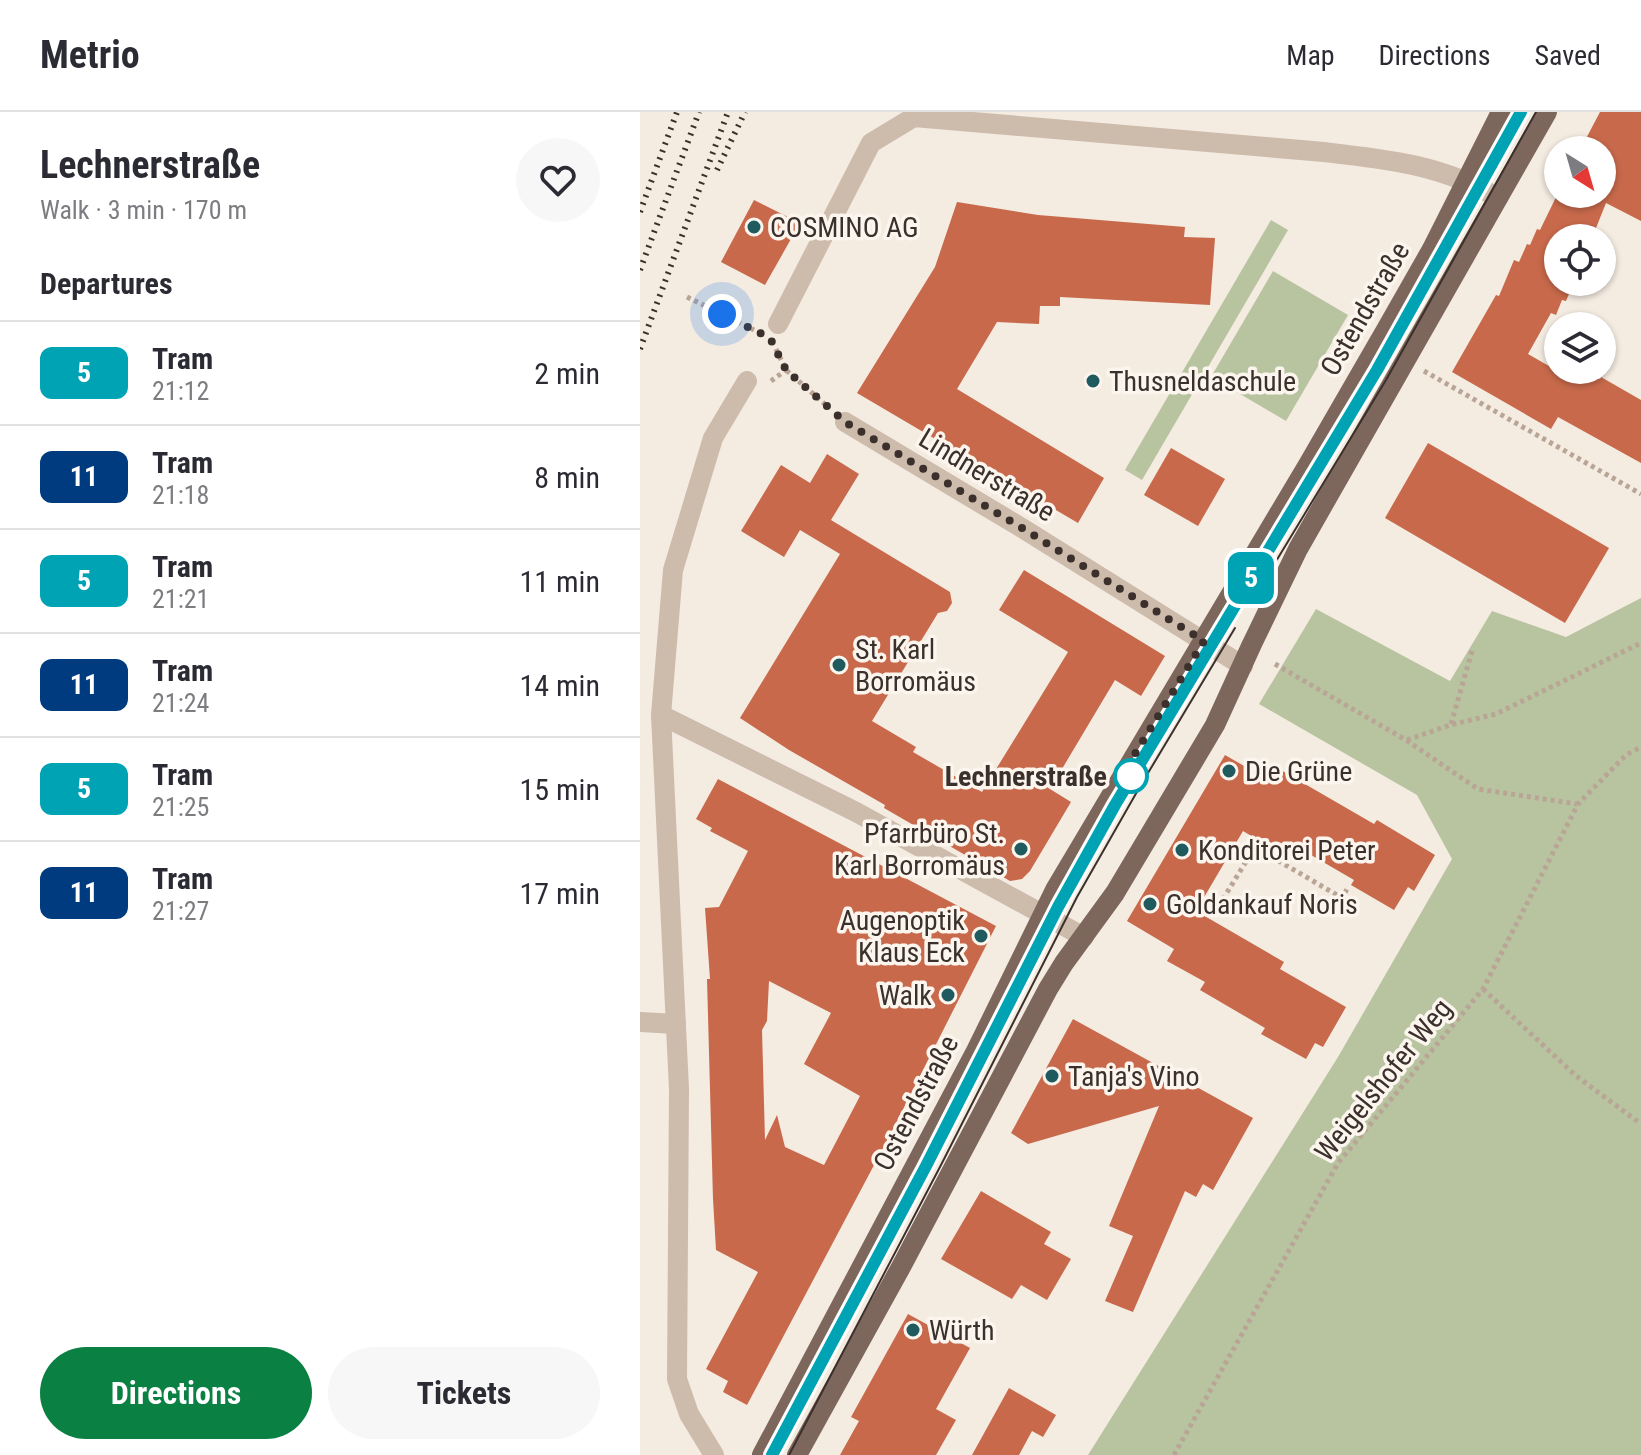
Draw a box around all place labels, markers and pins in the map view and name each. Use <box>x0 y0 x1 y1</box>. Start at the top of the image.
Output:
place label: COSMINO AG <box>770 211 919 244</box>
marker: COSMINO AG <box>745 218 763 236</box>
place label: Thusneldaschule <box>1109 365 1296 398</box>
marker: Thusneldaschule <box>1084 372 1102 390</box>
place label: St. Karl Borromäus <box>855 633 976 698</box>
marker: St. Karl Borromäus <box>830 656 848 674</box>
place label: Die Grüne <box>1245 755 1352 788</box>
marker: Lechnerstraße <box>1114 759 1148 793</box>
place label: Lechnerstraße <box>945 760 1107 793</box>
marker: Die Grüne <box>1220 762 1238 780</box>
place label: Pfarrbüro St. Karl Borromäus <box>834 817 1005 882</box>
place label: Konditorei Peter <box>1198 834 1376 867</box>
marker: Pfarrbüro St. Karl Borromäus <box>1012 840 1030 858</box>
marker: Konditorei Peter <box>1173 841 1191 859</box>
place label: Goldankauf Noris <box>1166 888 1358 921</box>
marker: Goldankauf Noris <box>1141 895 1159 913</box>
place label: Augenoptik Klaus Eck <box>840 904 965 969</box>
marker: Augenoptik Klaus Eck <box>972 927 990 945</box>
place label: Walk <box>879 979 932 1012</box>
marker: Walk <box>939 986 957 1004</box>
place label: Tanja's Vino <box>1068 1060 1200 1093</box>
marker: Tanja's Vino <box>1043 1067 1061 1085</box>
place label: Würth <box>929 1314 995 1347</box>
marker: Würth <box>904 1321 922 1339</box>

